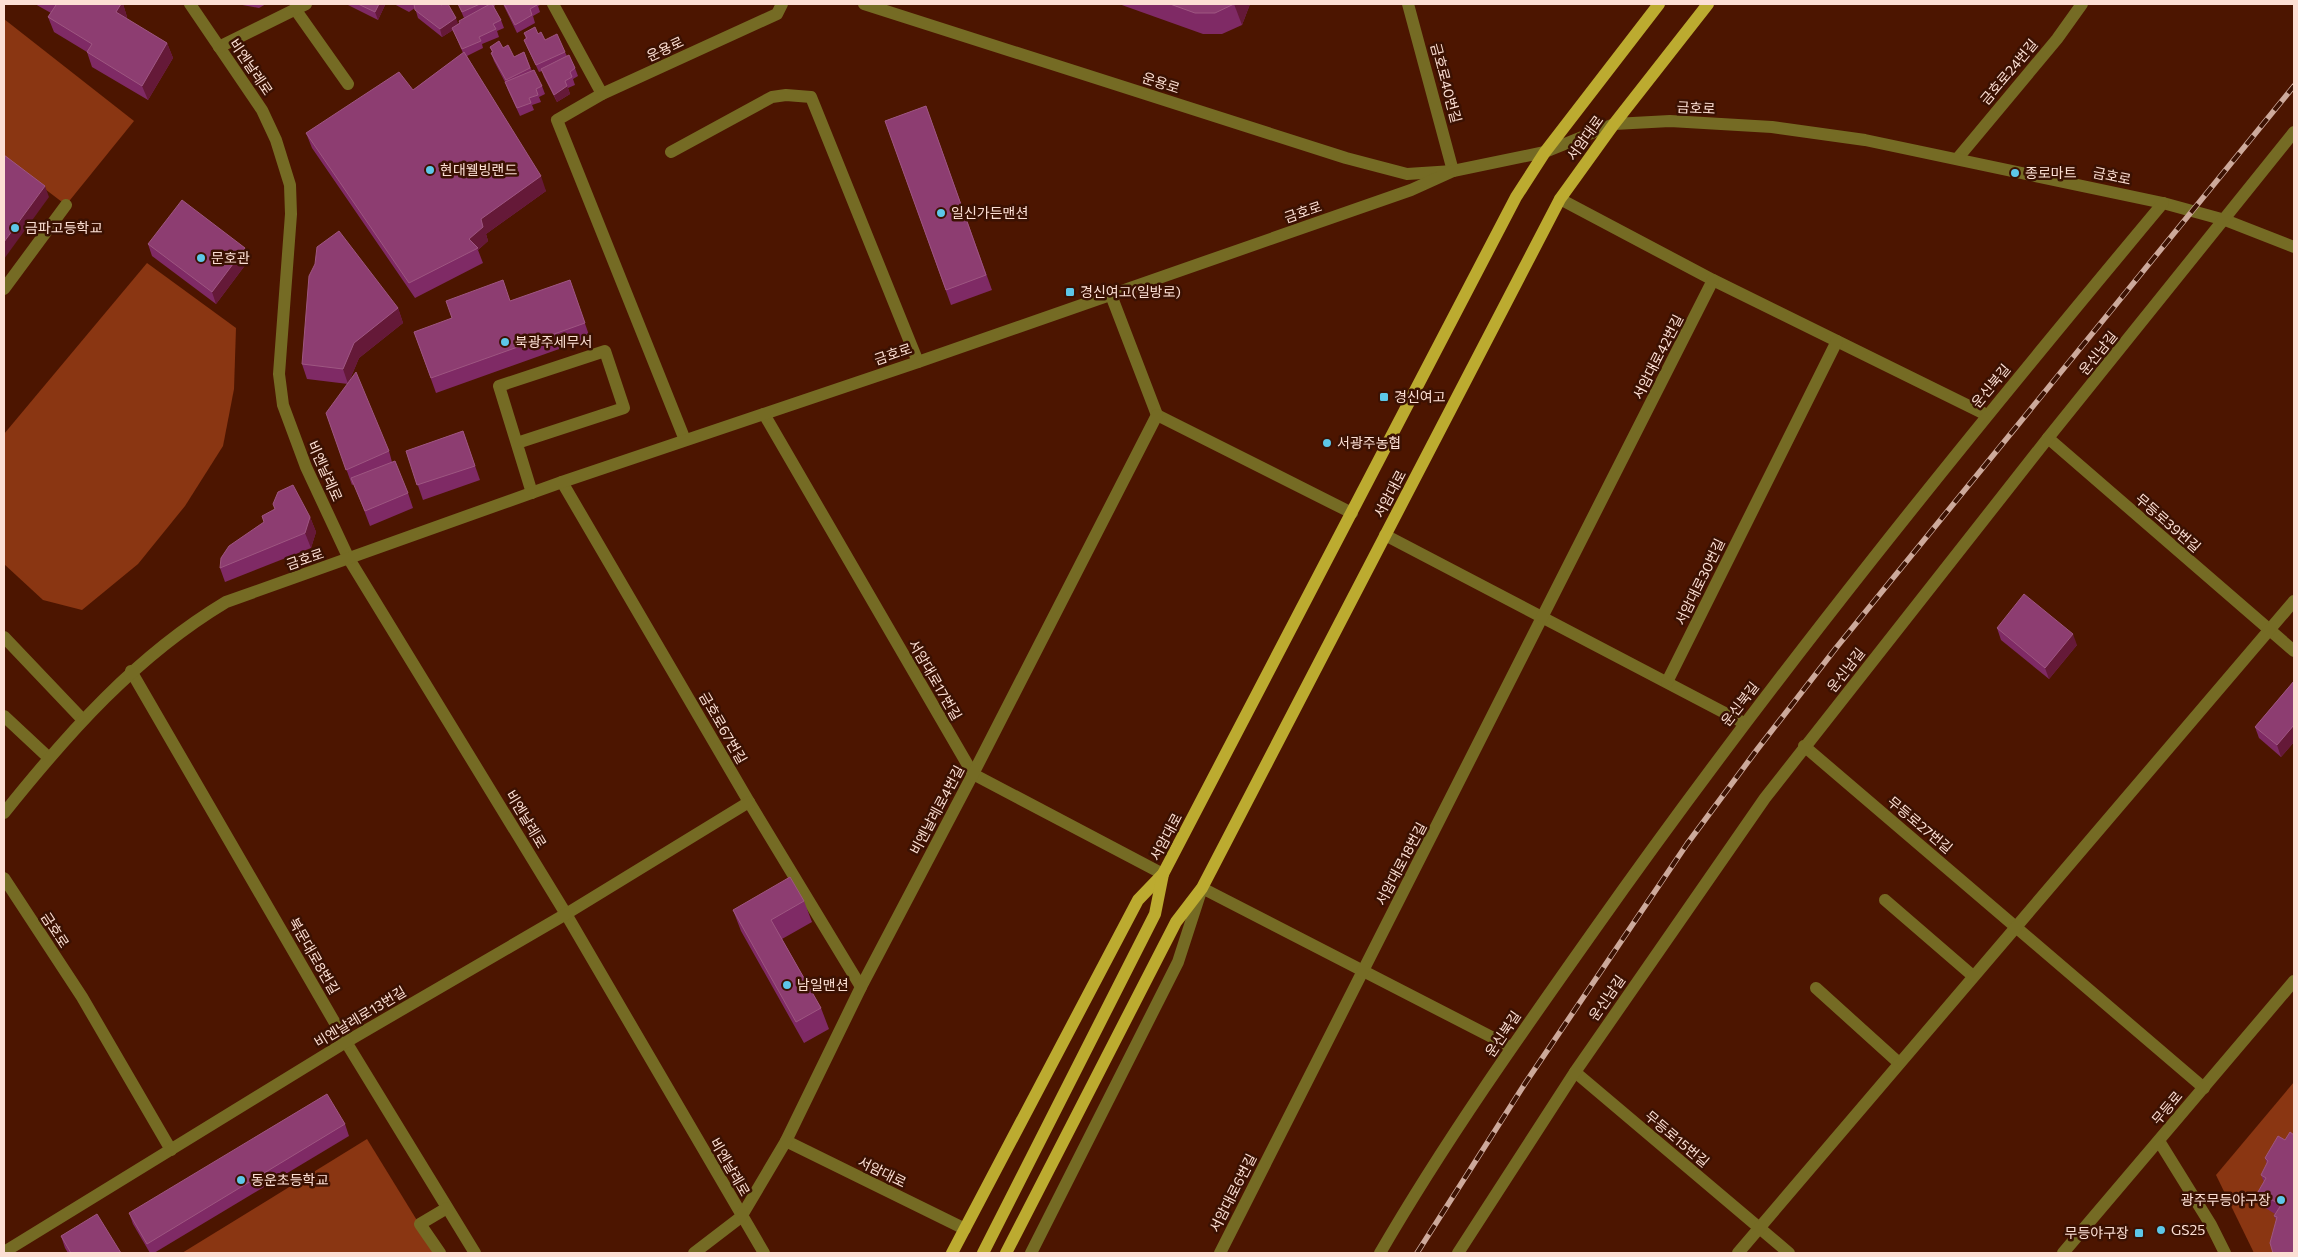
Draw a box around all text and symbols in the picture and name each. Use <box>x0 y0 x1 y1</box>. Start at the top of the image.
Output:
street label: 운용로 <box>644 33 686 64</box>
street label: 비엔날레로 <box>226 35 277 98</box>
street label: 금호로24번길 <box>1976 35 2041 108</box>
street label: 금호로40번길 <box>1428 41 1465 125</box>
street label: 운용로 <box>1140 68 1182 97</box>
street label: 금호로 <box>1676 98 1716 117</box>
street label: 서암대로 <box>1563 112 1607 164</box>
place label: 현대웰빙랜드 <box>440 161 517 178</box>
street label: 금호로 <box>2091 163 2133 188</box>
marker: 현대웰빙랜드 <box>424 164 436 176</box>
place label: 종로마트 <box>2025 164 2077 181</box>
marker: 종로마트 <box>2009 167 2021 179</box>
street label: 금호로 <box>1282 197 1324 226</box>
place label: 일신가든맨션 <box>951 204 1028 221</box>
marker: 일신가든맨션 <box>935 207 947 219</box>
place label: 금파고등학교 <box>25 219 102 236</box>
marker: 금파고등학교 <box>9 222 21 234</box>
place label: 문호관 <box>211 249 250 266</box>
marker: 문호관 <box>195 252 207 264</box>
place label: 경신여고(일방로) <box>1080 283 1181 300</box>
marker: 경신여고(일방로) <box>1064 286 1076 298</box>
street label: 서암대로42번길 <box>1629 311 1686 402</box>
street label: 운신남길 <box>2075 327 2120 378</box>
place label: 북광주세무서 <box>515 333 592 350</box>
marker: 북광주세무서 <box>499 336 511 348</box>
street label: 금호로 <box>872 339 914 368</box>
street label: 운신북길 <box>1968 360 2014 411</box>
place label: 경신여고 <box>1394 388 1446 405</box>
marker: 경신여고 <box>1378 391 1390 403</box>
place label: 서광주농협 <box>1337 434 1401 451</box>
marker: 서광주농협 <box>1321 437 1333 449</box>
street label: 비엔날레로 <box>305 438 346 504</box>
street label: 서암대로 <box>1370 467 1409 521</box>
street label: 무등로39번길 <box>2132 490 2204 556</box>
street label: 서암대로30번길 <box>1671 536 1728 628</box>
street label: 금호로 <box>284 544 326 573</box>
street label: 서암대로17번길 <box>905 636 965 723</box>
street label: 운신남길 <box>1823 644 1868 695</box>
street label: 운신북길 <box>1717 678 1762 729</box>
street label: 금호로67번길 <box>696 689 751 767</box>
street label: 비엔날레로4번길 <box>906 762 967 857</box>
street label: 비엔날레로 <box>503 787 550 851</box>
street label: 무등로27번길 <box>1884 793 1956 857</box>
street label: 서암대로 <box>1146 810 1185 864</box>
street label: 서암대로18번길 <box>1372 819 1430 908</box>
street label: 금호로 <box>38 909 73 951</box>
street label: 북문대로8번길 <box>286 914 343 997</box>
street label: 운신남길 <box>1585 972 1628 1024</box>
place label: 남일맨션 <box>797 976 849 993</box>
marker: 남일맨션 <box>781 979 793 991</box>
street label: 비엔날레로13번길 <box>311 982 409 1051</box>
street label: 운신북길 <box>1481 1008 1524 1060</box>
street label: 무등로 <box>2148 1087 2186 1128</box>
street label: 무등로15번길 <box>1642 1107 1713 1170</box>
street label: 비엔날레로 <box>707 1135 754 1199</box>
street label: 서암대로6번길 <box>1206 1151 1260 1235</box>
street label: 서암대로 <box>855 1153 909 1191</box>
place label: 동운초등학교 <box>251 1171 328 1188</box>
marker: 동운초등학교 <box>235 1174 247 1186</box>
place label: 광주무등야구장 <box>2181 1191 2271 1208</box>
marker: 광주무등야구장 <box>2275 1194 2287 1206</box>
place label: GS25 <box>2171 1221 2205 1238</box>
place label: 무등야구장 <box>2065 1224 2129 1241</box>
marker: GS25 <box>2155 1224 2167 1236</box>
marker: 무등야구장 <box>2133 1227 2145 1239</box>

